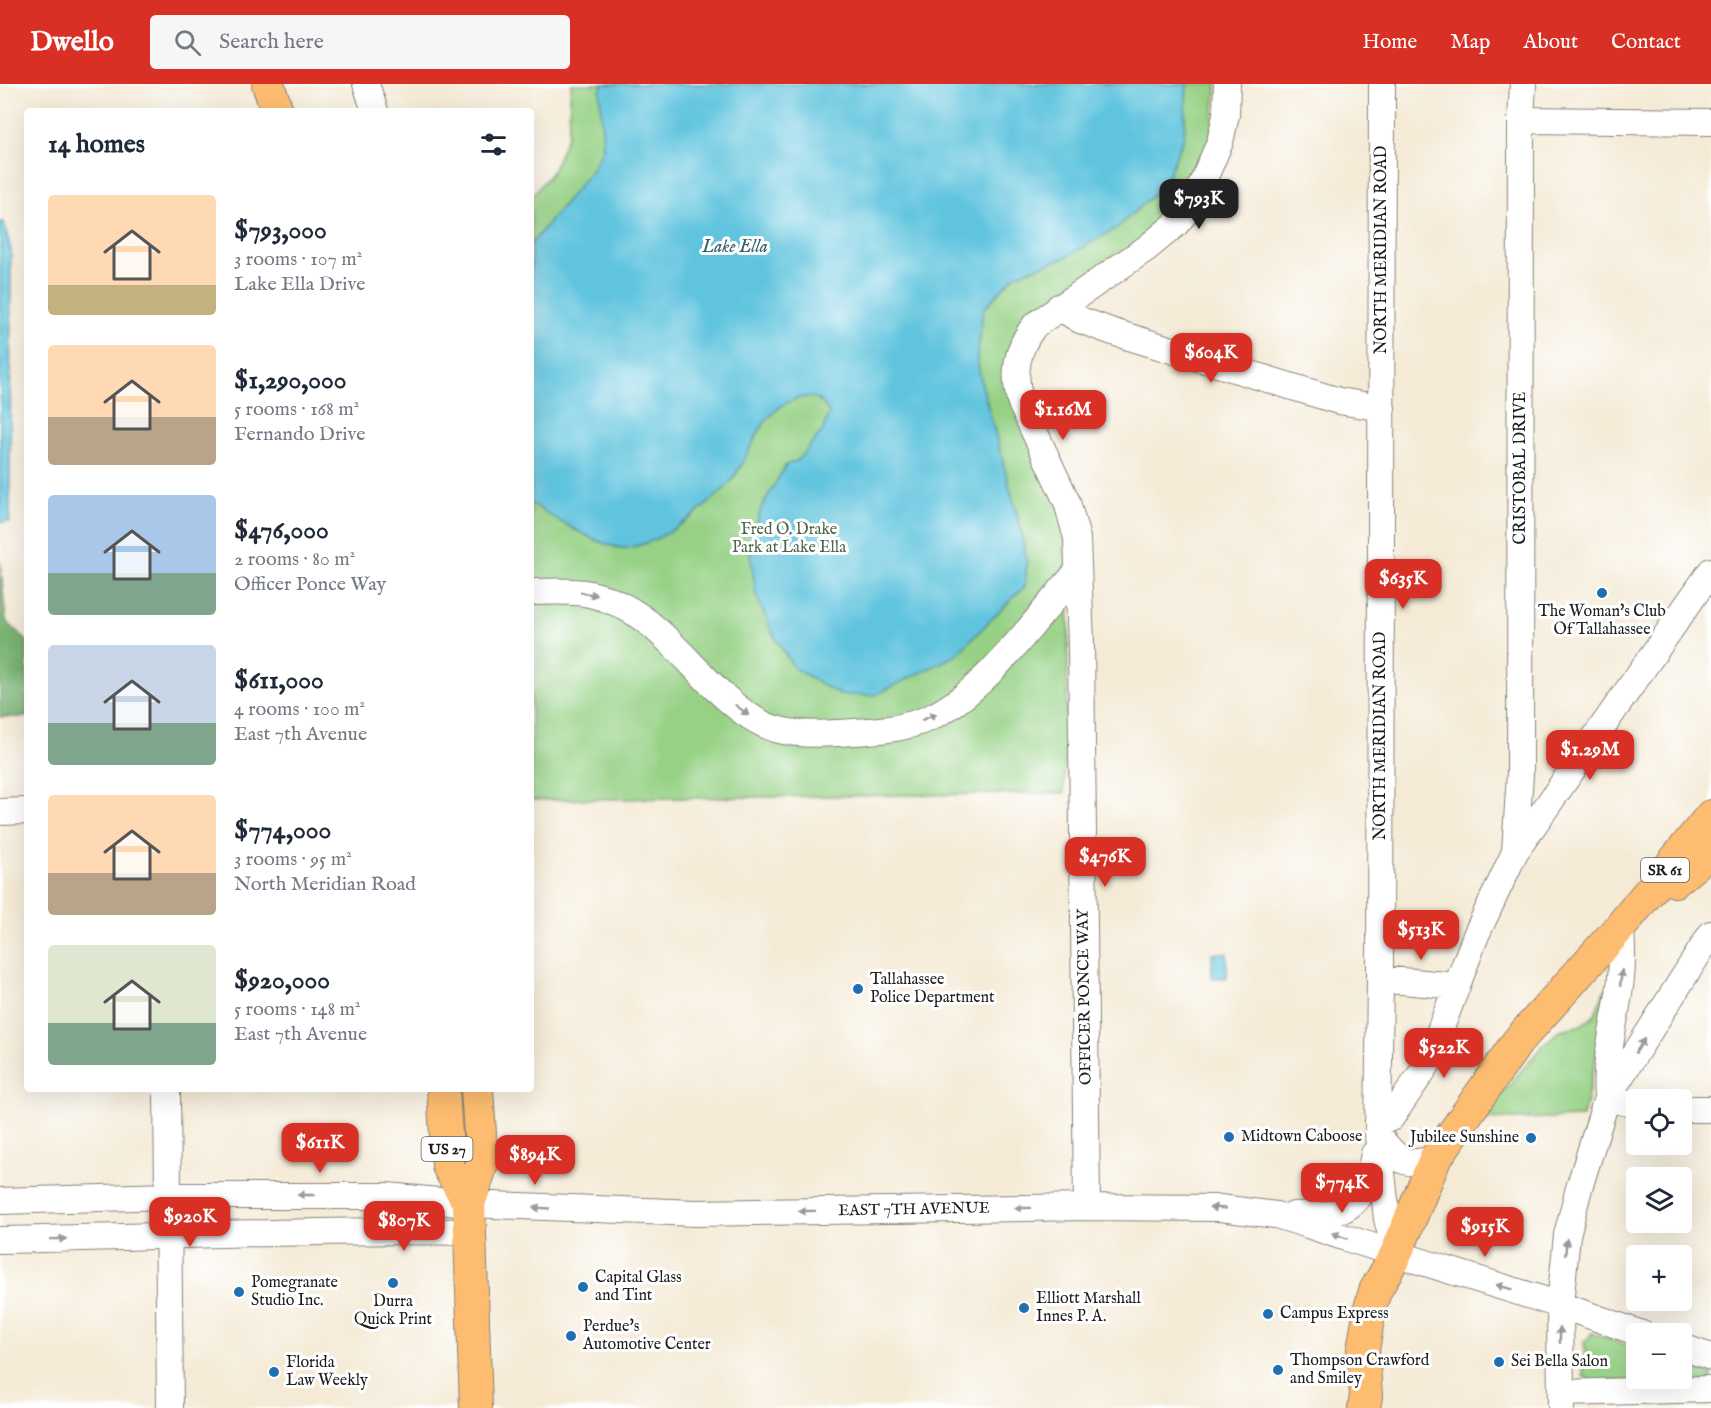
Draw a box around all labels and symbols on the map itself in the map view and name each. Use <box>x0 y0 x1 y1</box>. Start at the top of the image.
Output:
street label: NORTH MERIDIAN ROAD <box>1372 146 1392 354</box>
pin: $793K <box>1157 179 1241 230</box>
water label: Lake Ella <box>701 236 768 259</box>
pin: $604K <box>1169 333 1253 384</box>
pin: $1.16M <box>1014 390 1112 441</box>
street label: CRISTOBAL DRIVE <box>1511 392 1531 544</box>
park label: Fred O. Drake Park at Lake Ella <box>732 520 846 558</box>
pin: $635K <box>1361 559 1445 610</box>
marker: The Woman's Club Of Tallahassee <box>1595 586 1609 600</box>
one-way arrow <box>580 590 599 599</box>
place label: The Woman's Club Of Tallahassee <box>1538 602 1666 640</box>
street label: NORTH MERIDIAN ROAD <box>1371 632 1391 840</box>
one-way arrow <box>733 704 749 716</box>
one-way arrow <box>920 713 937 722</box>
pin: $1.29M <box>1541 730 1639 781</box>
pin: $476K <box>1063 837 1147 888</box>
road number: SR 61 <box>1641 858 1689 882</box>
street label: OFFICER PONCE WAY <box>1073 908 1097 1085</box>
pin: $513K <box>1379 910 1463 961</box>
one-way arrow <box>1616 968 1626 987</box>
place label: Tallahassee Police Department <box>870 970 995 1008</box>
marker: Tallahassee Police Department <box>851 982 865 996</box>
pin: $522K <box>1402 1028 1486 1079</box>
one-way arrow <box>1634 1038 1645 1054</box>
pin: $611K <box>278 1123 362 1174</box>
place label: Midtown Caboose <box>1241 1127 1362 1147</box>
place label: Jubilee Sunshine <box>1408 1128 1519 1148</box>
marker: Midtown Caboose <box>1222 1130 1236 1144</box>
marker: Jubilee Sunshine <box>1524 1131 1538 1145</box>
pin: $894K <box>493 1135 577 1186</box>
road number: US 27 <box>422 1137 472 1161</box>
pin: $774K <box>1300 1163 1384 1214</box>
one-way arrow <box>297 1190 316 1200</box>
pin: $920K <box>148 1197 232 1248</box>
street label: EAST 7TH AVENUE <box>838 1199 990 1221</box>
pin: $807K <box>362 1201 446 1252</box>
one-way arrow <box>531 1203 550 1212</box>
one-way arrow <box>1013 1203 1032 1213</box>
one-way arrow <box>1208 1204 1227 1213</box>
one-way arrow <box>798 1206 817 1216</box>
pin: $915K <box>1443 1207 1527 1258</box>
one-way arrow <box>1331 1231 1349 1241</box>
one-way arrow <box>49 1234 68 1244</box>
one-way arrow <box>1561 1237 1571 1256</box>
place label: Capital Glass and Tint <box>595 1268 682 1306</box>
place label: Pomegranate Studio Inc. <box>251 1273 338 1311</box>
marker: Durra Quick Print <box>386 1276 400 1290</box>
marker: Capital Glass and Tint <box>576 1280 590 1294</box>
one-way arrow <box>1495 1282 1513 1291</box>
marker: Pomegranate Studio Inc. <box>232 1285 246 1299</box>
place label: Elliott Marshall Innes P. A. <box>1036 1289 1141 1327</box>
place label: Durra Quick Print <box>354 1292 432 1330</box>
marker: Elliott Marshall Innes P. A. <box>1017 1301 1031 1315</box>
place label: Campus Express <box>1280 1304 1389 1324</box>
marker: Campus Express <box>1261 1307 1275 1321</box>
place label: Perdue's Automotive Center <box>582 1317 711 1355</box>
one-way arrow <box>1555 1326 1565 1345</box>
marker: Perdue's Automotive Center <box>564 1329 578 1343</box>
place label: Thompson Crawford and Smiley <box>1290 1351 1430 1389</box>
place label: Sei Bella Salon <box>1511 1352 1608 1372</box>
place label: Florida Law Weekly <box>286 1353 368 1391</box>
marker: Sei Bella Salon <box>1492 1355 1506 1369</box>
marker: Thompson Crawford and Smiley <box>1271 1363 1285 1377</box>
marker: Florida Law Weekly <box>267 1365 281 1379</box>

